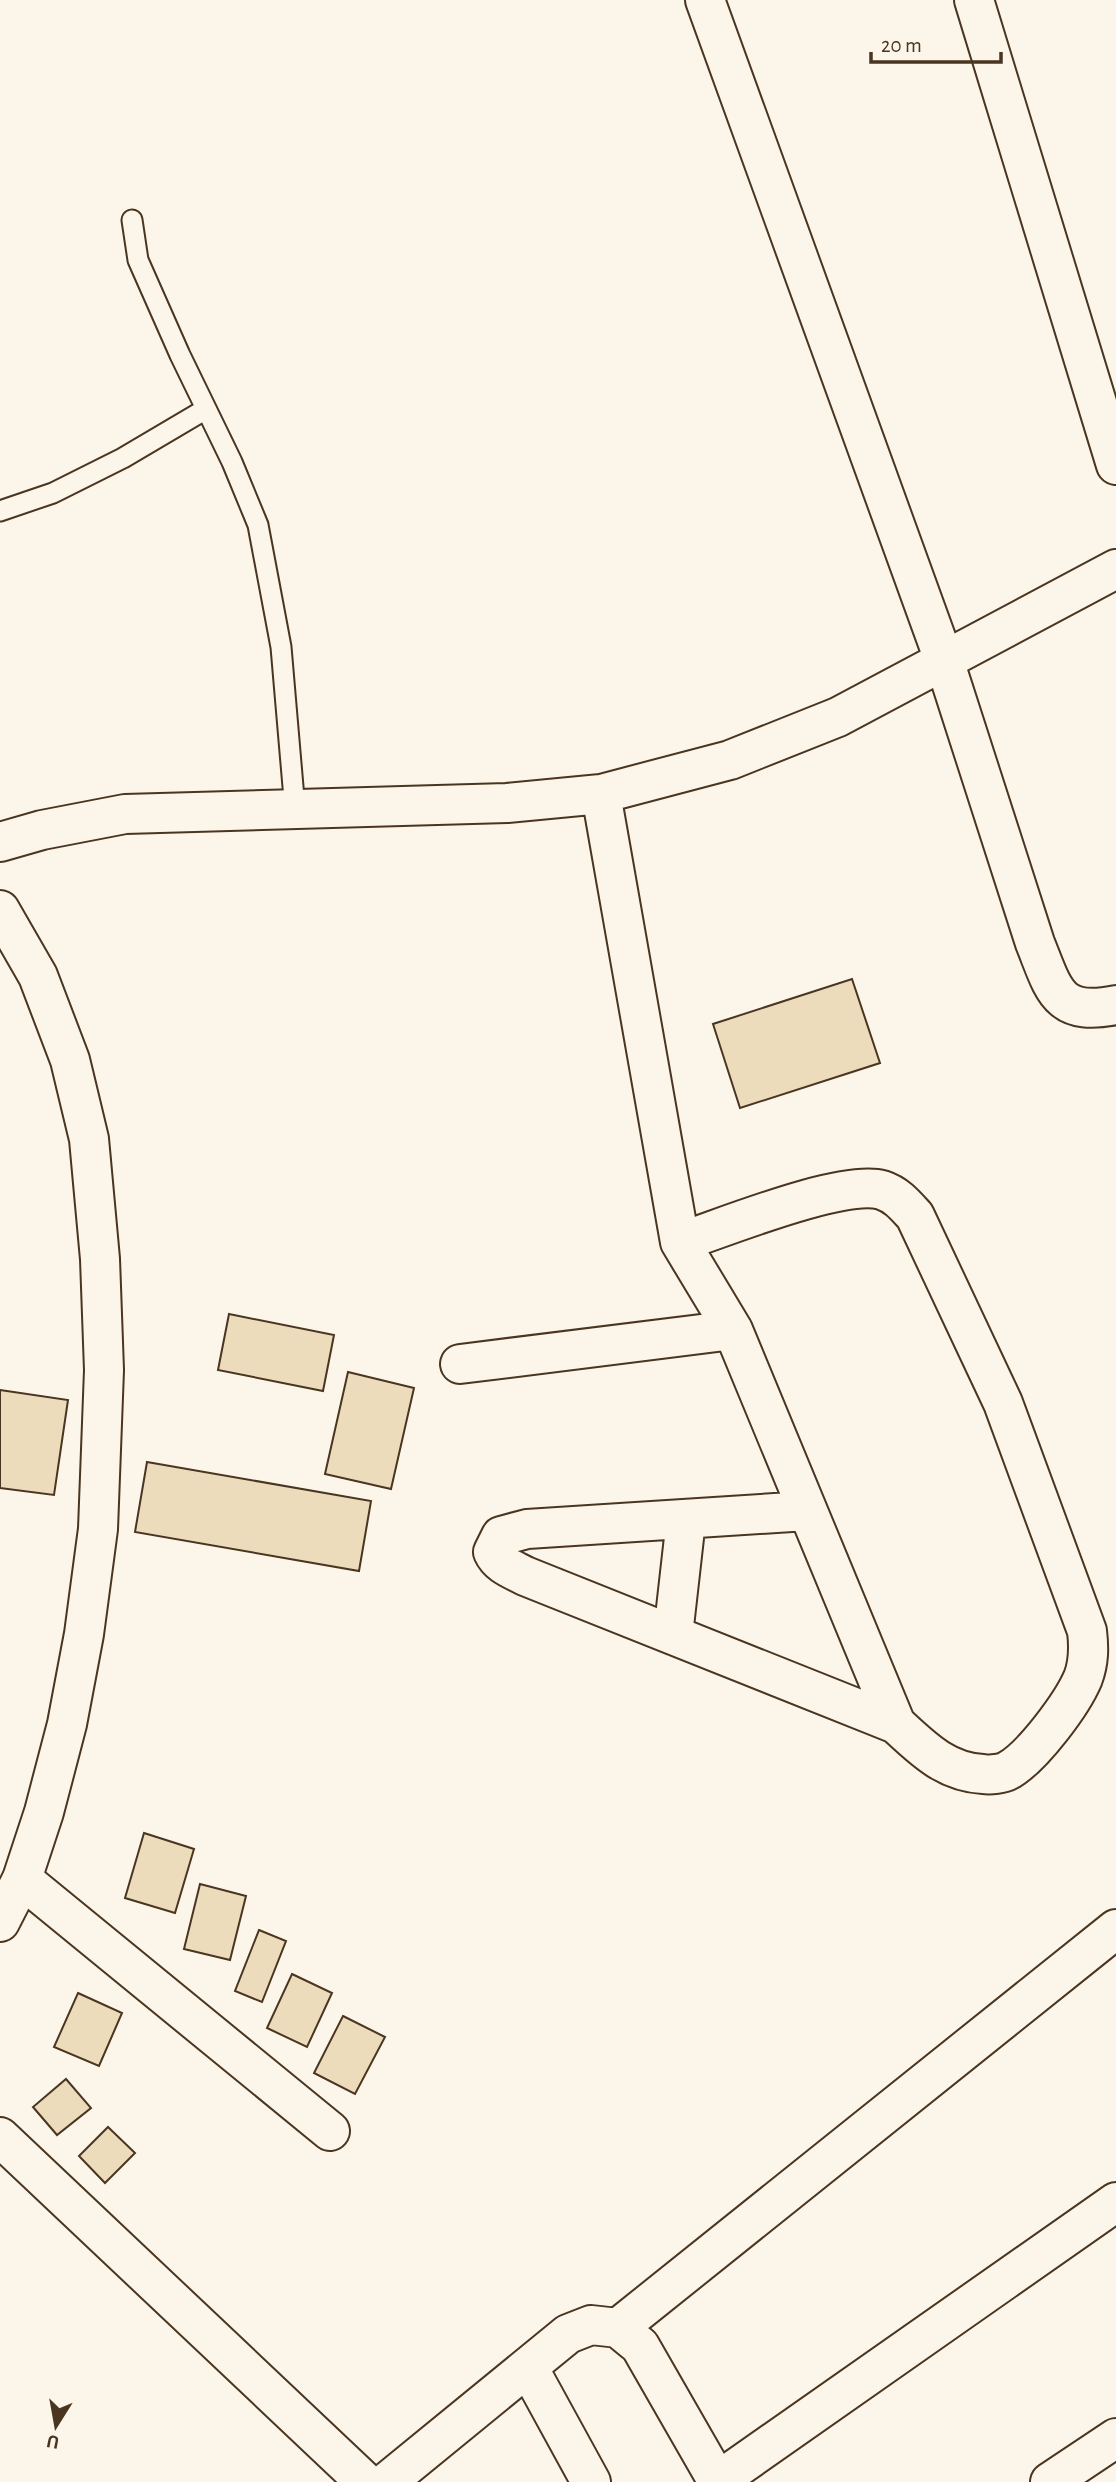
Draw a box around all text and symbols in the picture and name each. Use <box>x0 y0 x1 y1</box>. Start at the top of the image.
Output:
scale bar <box>871 21 1000 65</box>
text: 20 m <box>881 35 922 56</box>
north arrow <box>21 2391 91 2461</box>
text: U <box>45 2431 61 2452</box>

